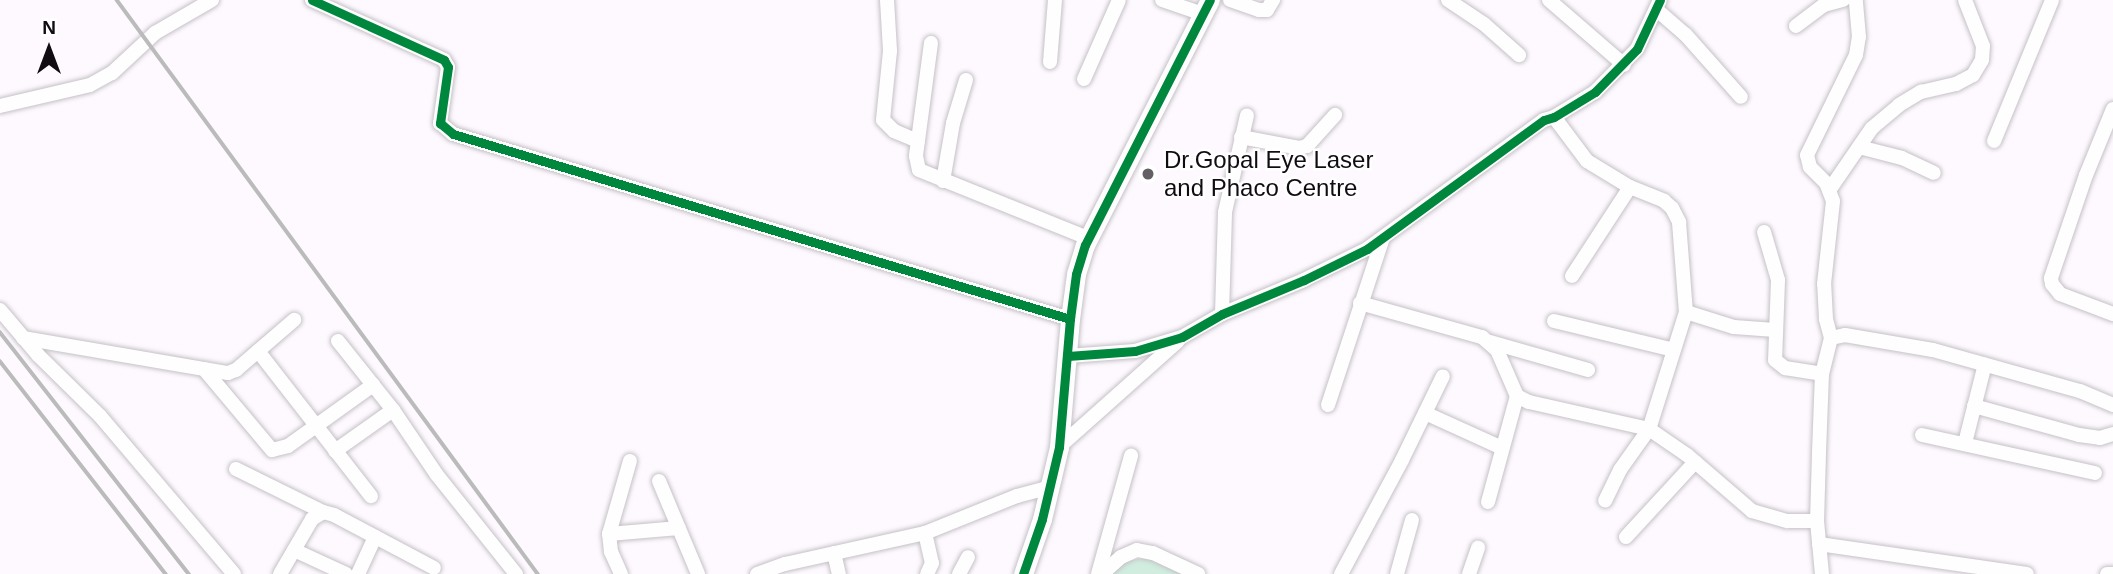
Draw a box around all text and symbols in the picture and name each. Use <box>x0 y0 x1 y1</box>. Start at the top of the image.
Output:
north arrow <box>14 14 84 84</box>
text: N <box>42 17 56 38</box>
place label: Dr.Gopal Eye Laser and Phaco Centre <box>1164 146 1373 202</box>
marker: Dr.Gopal Eye Laser and Phaco Centre <box>1138 164 1158 184</box>

